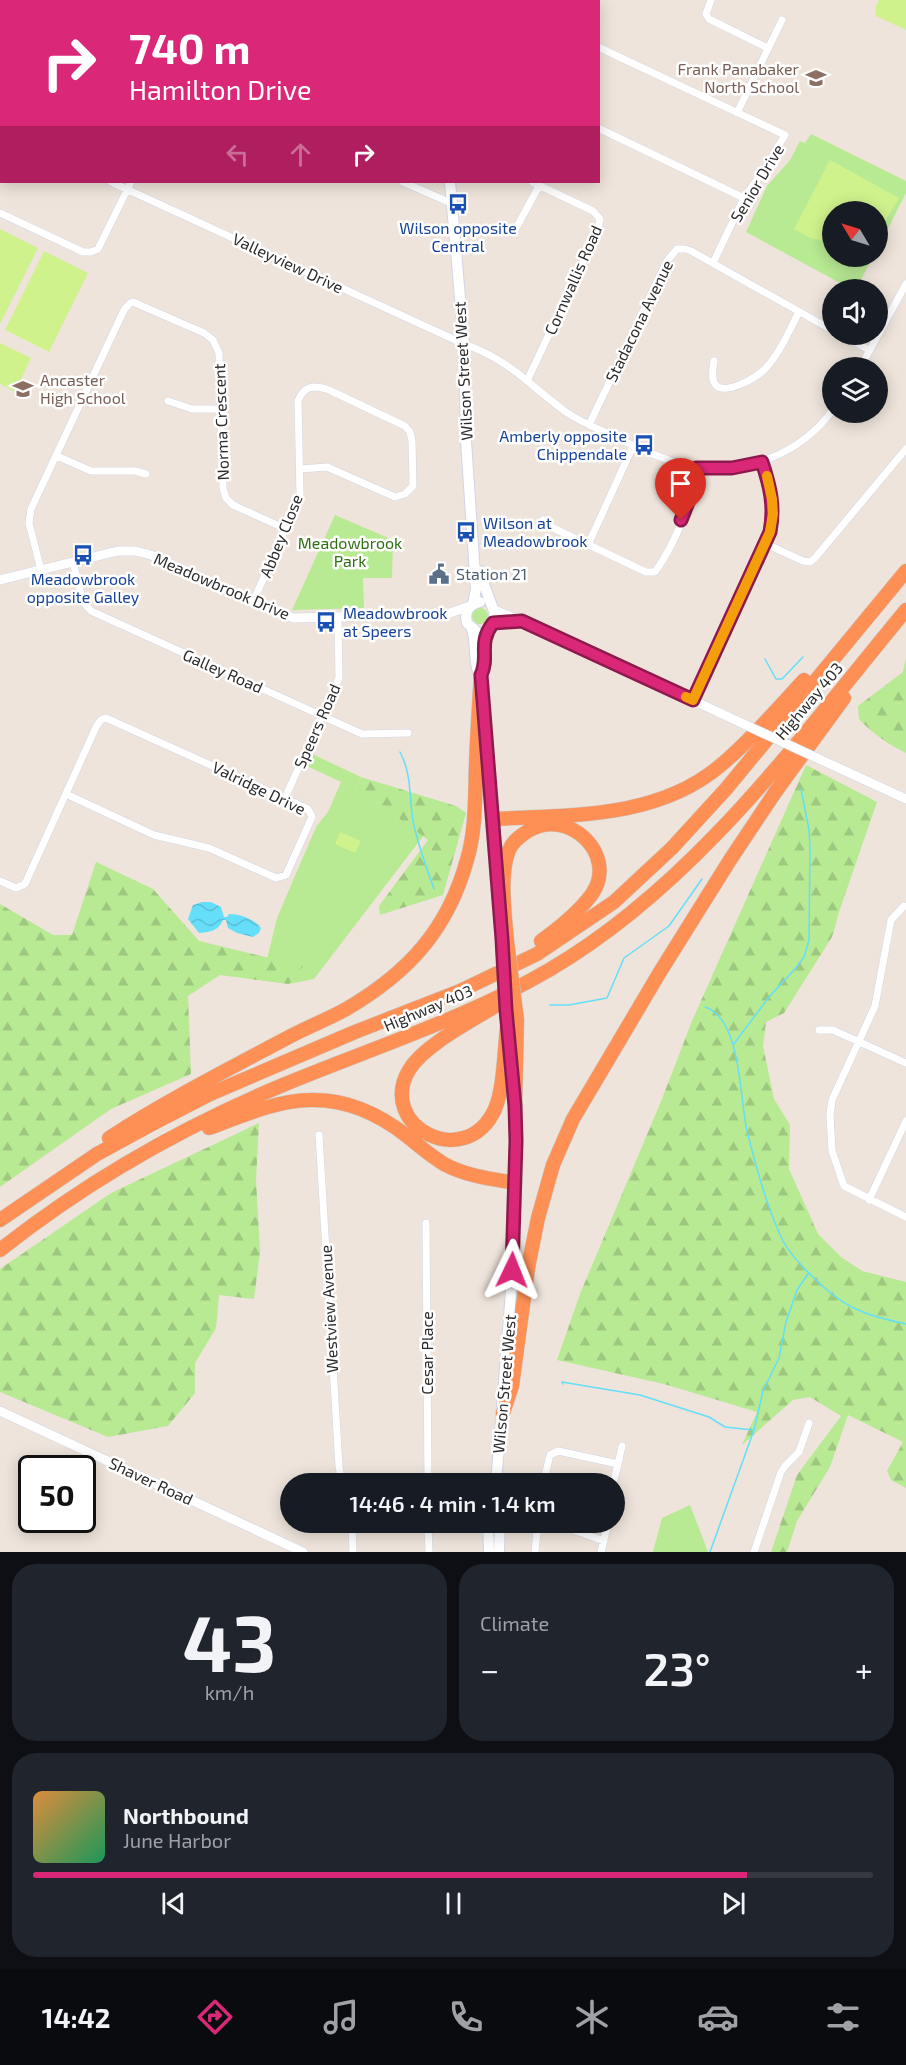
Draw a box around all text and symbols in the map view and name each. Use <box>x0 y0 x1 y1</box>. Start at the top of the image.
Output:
text: 740 m <box>129 22 251 72</box>
icon: right <box>30 24 108 102</box>
place label: Frank Panabaker North School <box>678 59 800 96</box>
school or university icon: Frank Panabaker North School <box>804 66 828 90</box>
text: Hamilton Drive <box>129 73 311 105</box>
icon: left <box>221 138 254 171</box>
icon: ahead <box>284 138 317 171</box>
icon: right <box>347 138 380 171</box>
street label: Senior Drive <box>726 140 787 225</box>
bus stop icon: Wilson opposite Central <box>446 192 470 216</box>
north arrow <box>822 201 888 267</box>
map controls <box>822 201 888 423</box>
place label: Wilson opposite Central <box>399 218 517 255</box>
street label: Cornwallis Road <box>540 222 605 337</box>
street label: Valleyview Drive <box>230 229 347 297</box>
street label: Stadacona Avenue <box>601 257 676 385</box>
button: sound <box>822 279 888 345</box>
street label: Wilson Street West <box>449 301 476 441</box>
button: layers <box>822 357 888 423</box>
street label: Norma Crescent <box>209 363 232 481</box>
place label: Ancaster High School <box>40 370 126 407</box>
school or university icon: Ancaster High School <box>11 377 35 401</box>
place label: Amberly opposite Chippendale <box>499 426 627 463</box>
bus stop icon: Amberly opposite Chippendale <box>632 433 656 457</box>
pin <box>655 458 706 520</box>
icon: arrive <box>664 467 697 500</box>
street label: Abbey Close <box>255 491 306 580</box>
place label: Wilson at Meadowbrook <box>483 513 587 550</box>
bus stop icon: Wilson at Meadowbrook <box>454 520 478 544</box>
park label: Meadowbrook Park <box>298 533 402 570</box>
bus stop icon: Meadowbrook opposite Galley <box>71 543 95 567</box>
street label: Meadowbrook Drive <box>151 548 293 623</box>
public building icon: Station 21 <box>427 562 451 586</box>
place label: Station 21 <box>456 564 527 583</box>
place label: Meadowbrook opposite Galley <box>27 569 140 606</box>
place label: Meadowbrook at Speers <box>343 603 447 640</box>
bus stop icon: Meadowbrook at Speers <box>314 610 338 634</box>
street label: Galley Road <box>180 644 266 697</box>
street label: Highway 403 <box>771 658 846 743</box>
street label: Speers Road <box>289 681 344 771</box>
street label: Valridge Drive <box>209 757 309 818</box>
street label: Highway 403 <box>380 980 475 1035</box>
position arrow <box>480 1238 544 1302</box>
street label: Westview Avenue <box>316 1244 341 1374</box>
street label: Cesar Place <box>417 1311 436 1395</box>
street label: Wilson Street West <box>488 1314 519 1454</box>
street label: Shaver Road <box>106 1453 196 1508</box>
speed limit sign: 50 <box>18 1455 96 1533</box>
text: 14:46 · 4 min · 1.4 km <box>349 1490 556 1516</box>
text: 43 <box>183 1594 276 1688</box>
text: Climate <box>480 1611 549 1635</box>
text: 23° <box>644 1641 711 1695</box>
text: − <box>480 1649 499 1689</box>
text: + <box>855 1649 873 1689</box>
text: km/h <box>205 1680 254 1704</box>
text: Northbound <box>123 1802 249 1828</box>
text: June Harbor <box>123 1828 231 1852</box>
icon: previous <box>157 1887 190 1920</box>
icon: pause <box>437 1887 470 1920</box>
icon: next <box>717 1887 750 1920</box>
icon: directions <box>194 1996 236 2038</box>
icon: music <box>320 1996 362 2038</box>
icon: phone <box>445 1996 487 2038</box>
icon: climate <box>571 1996 613 2038</box>
icon: car <box>697 1996 739 2038</box>
icon: filters <box>822 1996 864 2038</box>
text: 14:42 <box>42 2001 111 2033</box>

